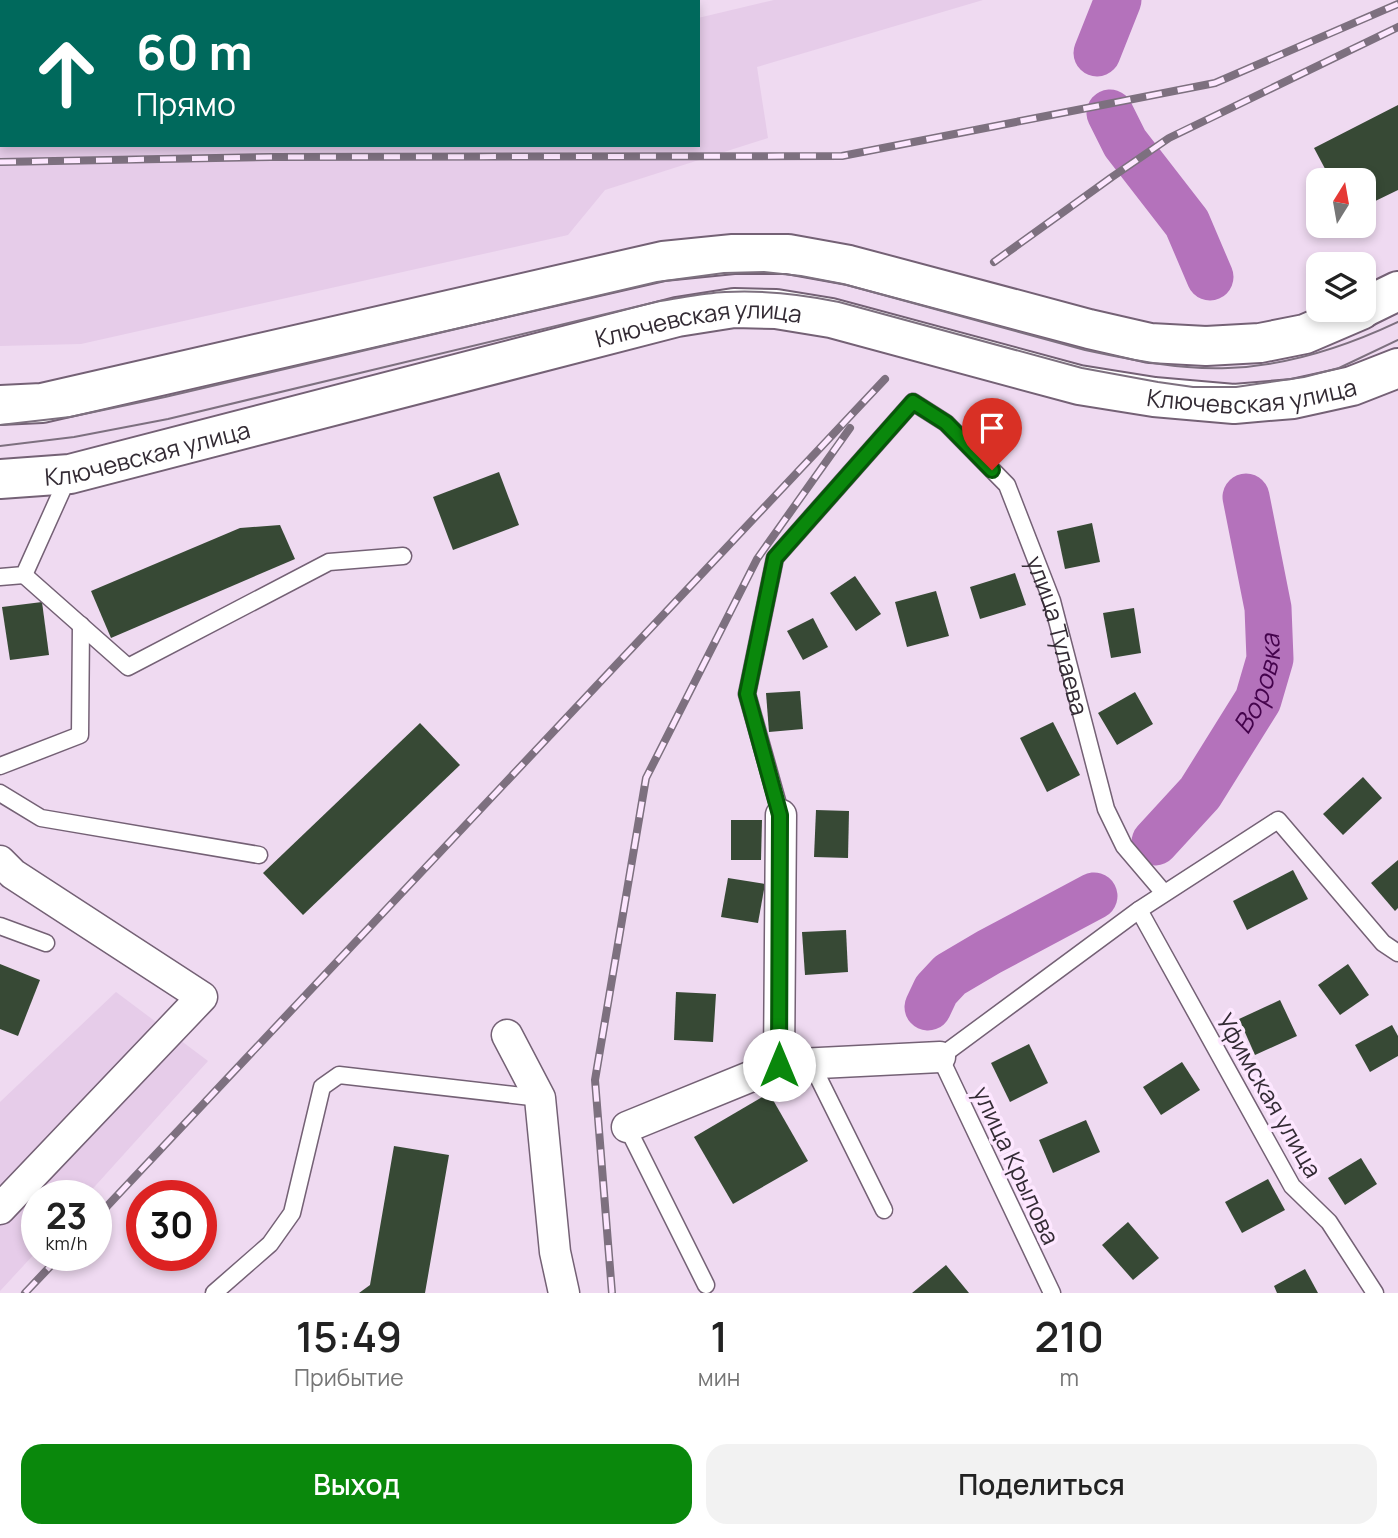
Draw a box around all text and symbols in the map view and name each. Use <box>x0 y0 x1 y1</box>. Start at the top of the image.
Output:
text: 60 m <box>136 18 253 85</box>
icon: ahead <box>21 28 112 119</box>
text: Прямо <box>136 82 236 126</box>
north arrow <box>1306 168 1376 238</box>
map controls <box>1306 168 1376 322</box>
button: layers <box>1306 252 1376 322</box>
street label: Ключевская улица <box>591 292 805 354</box>
street label: Ключевская улица <box>1145 369 1359 421</box>
pin <box>962 398 1022 470</box>
icon: arrive <box>973 409 1011 447</box>
street label: Ключевская улица <box>43 412 253 492</box>
street label: улица Тулаева <box>1019 551 1097 718</box>
water label: Воровка <box>1224 632 1288 740</box>
street label: Уфимская улица <box>1209 1007 1331 1183</box>
position arrow <box>742 1028 816 1102</box>
street label: улица Крылова <box>966 1080 1068 1250</box>
speed limit sign: 30 <box>126 1180 217 1271</box>
text: 23 <box>46 1192 87 1240</box>
text: km/h <box>46 1231 87 1255</box>
text: 15:49 <box>296 1307 402 1365</box>
text: 1 <box>710 1307 728 1365</box>
text: 210 <box>1035 1307 1104 1365</box>
text: Прибытие <box>294 1361 404 1393</box>
text: мин <box>698 1361 740 1393</box>
text: m <box>1059 1361 1079 1393</box>
button: Выход <box>21 1444 692 1524</box>
button: Поделиться <box>706 1444 1377 1524</box>

